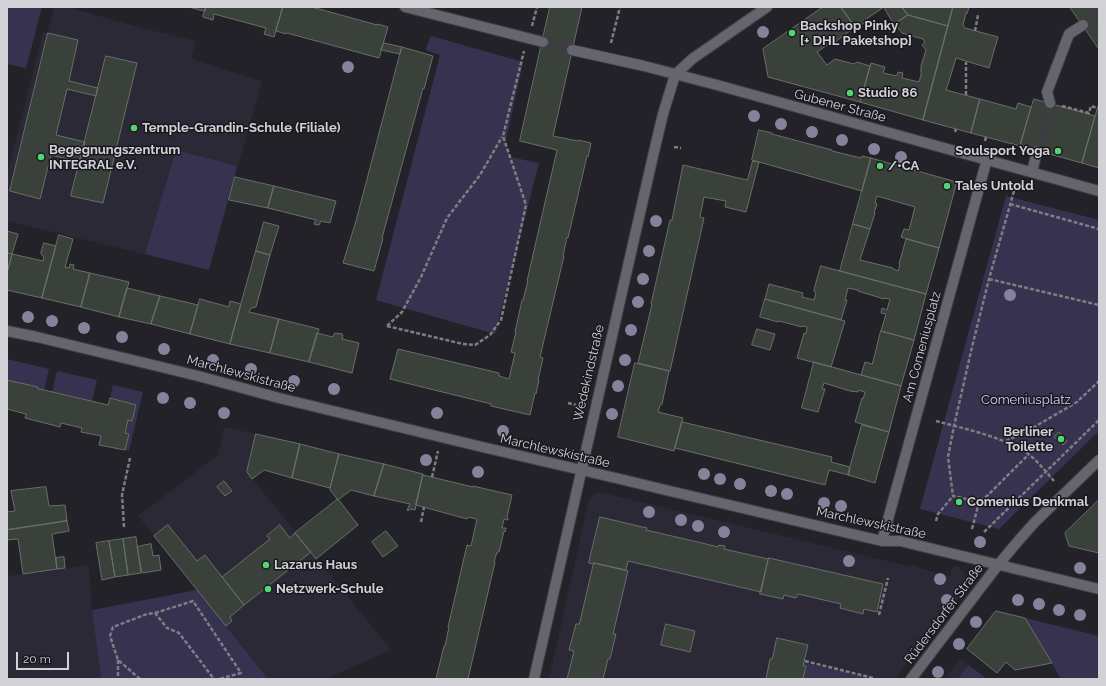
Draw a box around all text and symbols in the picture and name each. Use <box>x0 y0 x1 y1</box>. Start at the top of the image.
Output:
place label: Backshop Pinky [+ DHL Paketshop] <box>800 18 912 49</box>
marker: Backshop Pinky [+ DHL Paketshop] <box>787 28 797 38</box>
place label: Studio 86 <box>858 85 917 101</box>
street label: Gubener Straße <box>792 86 888 126</box>
marker: Studio 86 <box>845 88 855 98</box>
place label: Temple-Grandin-Schule (Filiale) <box>142 120 341 136</box>
marker: Temple-Grandin-Schule (Filiale) <box>129 123 139 133</box>
place label: Begegnungszentrum INTEGRAL e.V. <box>49 142 180 173</box>
place label: Soulsport Yoga <box>955 143 1050 159</box>
marker: Soulsport Yoga <box>1053 146 1063 156</box>
marker: Begegnungszentrum INTEGRAL e.V. <box>36 152 46 162</box>
place label: /•CA <box>888 158 919 174</box>
marker: /•CA <box>875 161 885 171</box>
place label: Tales Untold <box>955 178 1034 194</box>
marker: Tales Untold <box>942 181 952 191</box>
street label: Am Comeniusplatz <box>900 290 944 404</box>
street label: Wedekindstraße <box>570 323 608 423</box>
street label: Marchlewskistraße <box>185 352 297 396</box>
park label: Comeniusplatz <box>981 392 1071 408</box>
place label: Berliner Toilette <box>1003 424 1053 455</box>
street label: Marchlewskistraße <box>499 431 611 471</box>
marker: Berliner Toilette <box>1056 434 1066 444</box>
place label: Comenius Denkmal <box>967 494 1088 510</box>
marker: Comenius Denkmal <box>954 497 964 507</box>
street label: Marchlewskistraße <box>815 504 927 542</box>
place label: Lazarus Haus <box>274 557 357 573</box>
marker: Lazarus Haus <box>261 560 271 570</box>
street label: Rüdersdorfer Straße <box>901 561 987 667</box>
place label: Netzwerk-Schule <box>276 581 384 597</box>
marker: Netzwerk-Schule <box>263 584 273 594</box>
scale bar <box>18 644 71 670</box>
text: 20 m <box>23 652 51 666</box>

